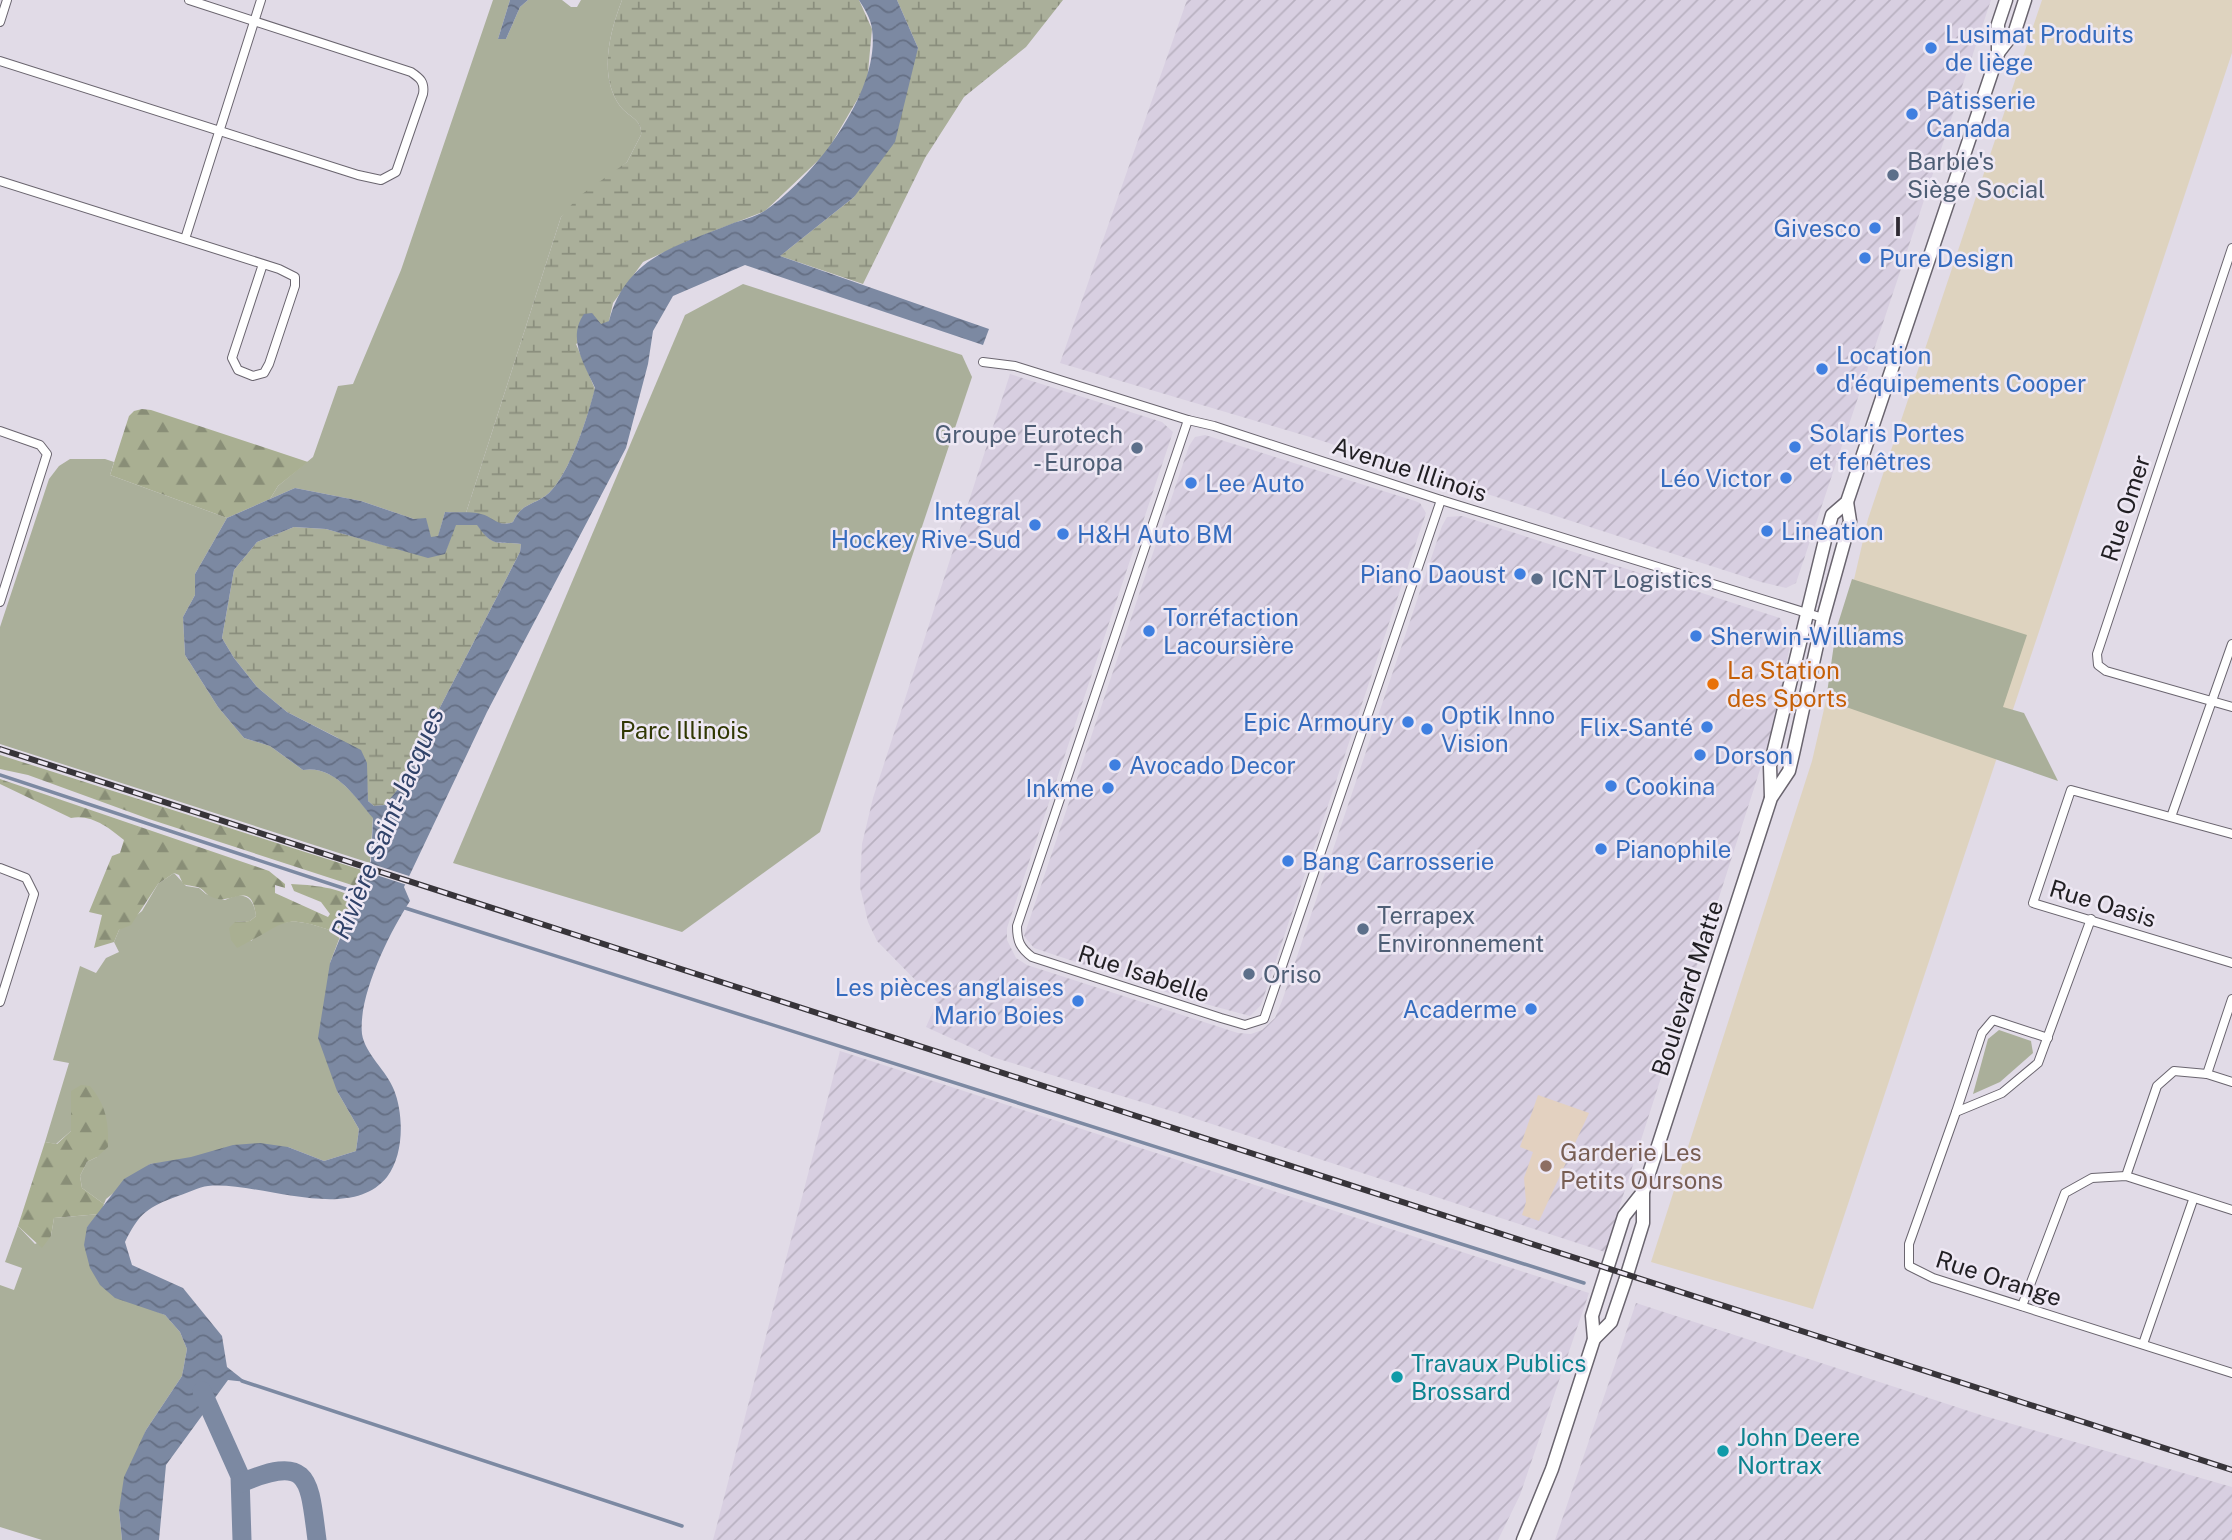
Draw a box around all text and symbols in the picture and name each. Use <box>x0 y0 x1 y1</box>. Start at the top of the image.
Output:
place label: Lusimat Produits de liège <box>1945 20 2134 76</box>
marker: Lusimat Produits de liège <box>1923 40 1939 56</box>
place label: Pâtisserie Canada <box>1926 86 2036 142</box>
marker: Pâtisserie Canada <box>1904 106 1920 122</box>
place label: Barbie's Siège Social <box>1907 147 2045 203</box>
marker: Barbie's Siège Social <box>1885 167 1901 183</box>
district label: I <box>1894 211 1902 242</box>
place label: Givesco <box>1773 214 1861 242</box>
marker: Givesco <box>1867 220 1883 236</box>
place label: Pure Design <box>1879 244 2014 272</box>
marker: Pure Design <box>1857 250 1873 266</box>
place label: Location d'équipements Cooper <box>1836 341 2086 397</box>
marker: Location d'équipements Cooper <box>1814 361 1830 377</box>
place label: Solaris Portes et fenêtres <box>1809 419 1965 475</box>
place label: Groupe Eurotech - Europa <box>935 420 1123 476</box>
street label: Avenue Illinois <box>1329 431 1491 507</box>
marker: Solaris Portes et fenêtres <box>1787 439 1803 455</box>
marker: Groupe Eurotech - Europa <box>1129 440 1145 456</box>
street label: Rue Omer <box>2095 451 2155 565</box>
place label: Léo Victor <box>1660 464 1772 492</box>
place label: Lee Auto <box>1205 469 1305 497</box>
marker: Léo Victor <box>1778 470 1794 486</box>
marker: Lee Auto <box>1183 475 1199 491</box>
place label: Integral Hockey Rive-Sud <box>831 497 1021 553</box>
marker: Integral Hockey Rive-Sud <box>1027 517 1043 533</box>
place label: Lineation <box>1781 517 1884 545</box>
place label: H&H Auto BM <box>1077 520 1233 548</box>
marker: Lineation <box>1759 523 1775 539</box>
marker: H&H Auto BM <box>1055 526 1071 542</box>
place label: Piano Daoust <box>1360 560 1506 588</box>
place label: ICNT Logistics <box>1551 565 1713 593</box>
marker: Piano Daoust <box>1512 566 1528 582</box>
marker: ICNT Logistics <box>1529 571 1545 587</box>
place label: Torréfaction Lacoursière <box>1163 603 1299 659</box>
place label: Sherwin-Williams <box>1710 622 1904 650</box>
marker: Torréfaction Lacoursière <box>1141 623 1157 639</box>
marker: Sherwin-Williams <box>1688 628 1704 644</box>
place label: La Station des Sports <box>1727 656 1847 712</box>
marker: La Station des Sports <box>1705 676 1721 692</box>
place label: Optik Inno Vision <box>1441 701 1555 757</box>
water label: Rivière Saint-Jacques <box>324 702 450 944</box>
place label: Epic Armoury <box>1243 708 1394 736</box>
place label: Flix-Santé <box>1579 713 1693 741</box>
marker: Epic Armoury <box>1400 714 1416 730</box>
park label: Parc Illinois <box>620 716 748 744</box>
marker: Flix-Santé <box>1699 719 1715 735</box>
marker: Optik Inno Vision <box>1419 721 1435 737</box>
place label: Dorson <box>1714 741 1793 769</box>
marker: Dorson <box>1692 747 1708 763</box>
place label: Avocado Decor <box>1129 751 1296 779</box>
marker: Avocado Decor <box>1107 757 1123 773</box>
place label: Cookina <box>1625 772 1715 800</box>
place label: Inkme <box>1026 774 1094 802</box>
marker: Cookina <box>1603 778 1619 794</box>
marker: Inkme <box>1100 780 1116 796</box>
place label: Pianophile <box>1615 835 1731 863</box>
marker: Pianophile <box>1593 841 1609 857</box>
place label: Bang Carrosserie <box>1302 847 1494 875</box>
marker: Bang Carrosserie <box>1280 853 1296 869</box>
street label: Rue Oasis <box>2046 874 2160 932</box>
street label: Boulevard Matte <box>1645 897 1729 1079</box>
place label: Terrapex Environnement <box>1377 901 1544 957</box>
marker: Terrapex Environnement <box>1355 921 1371 937</box>
street label: Rue Isabelle <box>1075 939 1213 1007</box>
place label: Oriso <box>1263 960 1322 988</box>
marker: Oriso <box>1241 966 1257 982</box>
place label: Les pièces anglaises Mario Boies <box>835 973 1064 1029</box>
marker: Les pièces anglaises Mario Boies <box>1070 993 1086 1009</box>
place label: Acaderme <box>1402 995 1517 1023</box>
marker: Acaderme <box>1523 1001 1539 1017</box>
place label: Garderie Les Petits Oursons <box>1560 1138 1723 1194</box>
marker: Garderie Les Petits Oursons <box>1538 1158 1554 1174</box>
street label: Rue Orange <box>1932 1244 2066 1312</box>
place label: Travaux Publics Brossard <box>1411 1349 1587 1405</box>
marker: Travaux Publics Brossard <box>1389 1369 1405 1385</box>
place label: John Deere Nortrax <box>1737 1423 1860 1479</box>
marker: John Deere Nortrax <box>1715 1443 1731 1459</box>

